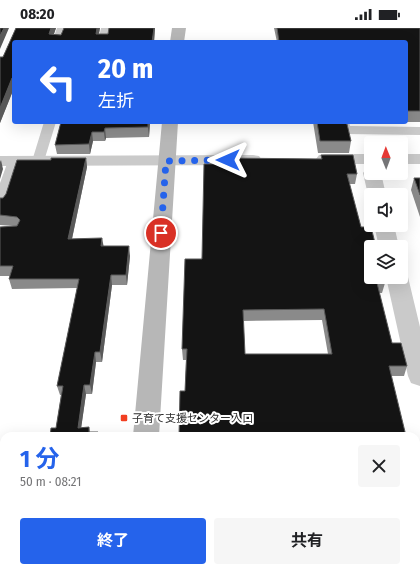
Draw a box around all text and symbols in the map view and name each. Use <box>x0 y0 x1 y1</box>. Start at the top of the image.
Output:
text: 08:20 <box>20 5 55 23</box>
text: 20 m <box>98 52 153 85</box>
icon: left <box>32 56 84 108</box>
text: 左折 <box>98 90 134 112</box>
north arrow <box>364 136 408 180</box>
map controls <box>364 136 408 284</box>
position arrow <box>207 139 249 181</box>
button: sound <box>364 188 408 232</box>
pin <box>144 216 178 250</box>
icon: arrive <box>150 222 172 244</box>
button: layers <box>364 240 408 284</box>
place label: 子育て支援センター入口 <box>132 412 253 425</box>
marker: 子育て支援センター入口 <box>119 413 129 423</box>
text: 1 分 <box>20 445 59 473</box>
button: close <box>358 445 400 487</box>
text: 50 m · 08:21 <box>20 474 81 489</box>
button: 終了 <box>20 518 206 564</box>
button: 共有 <box>214 518 400 564</box>

